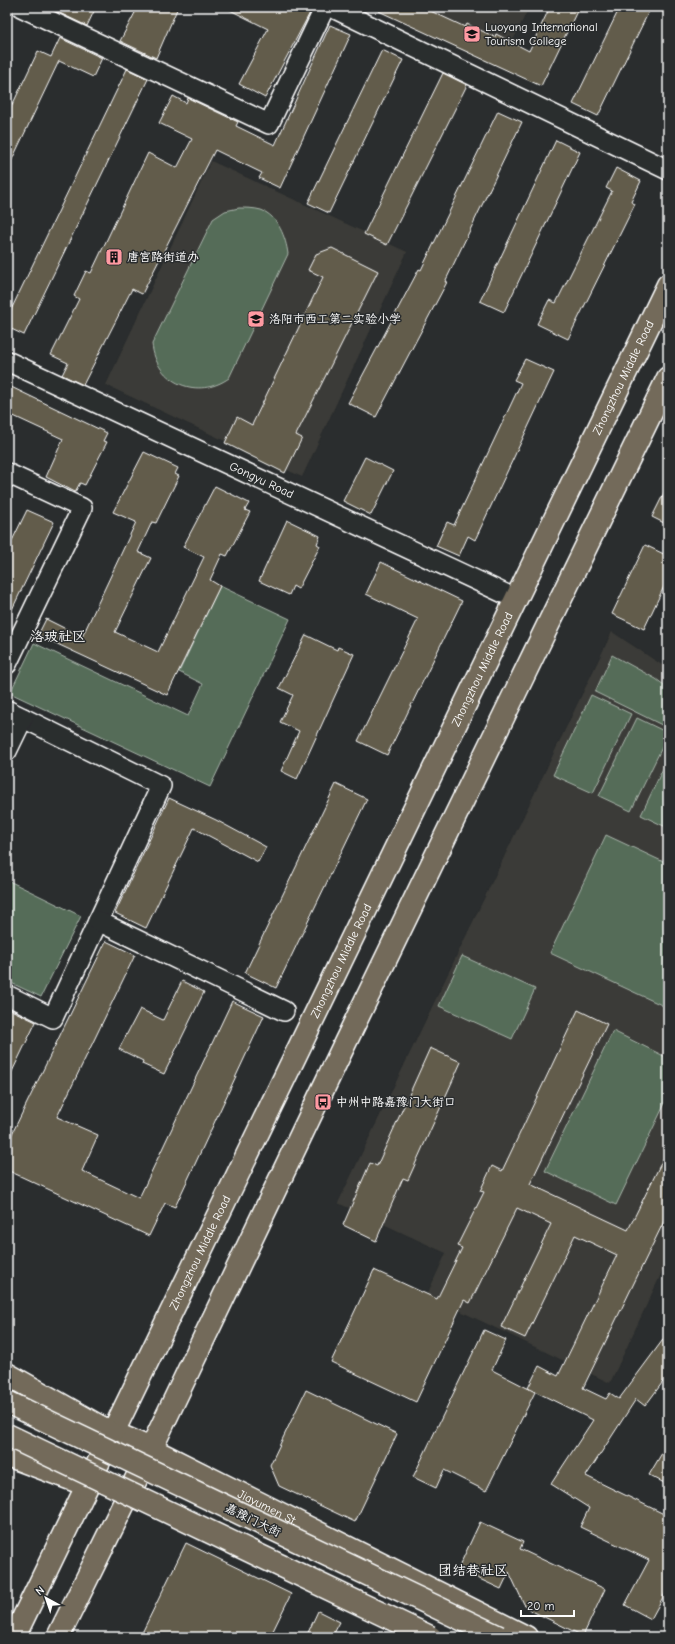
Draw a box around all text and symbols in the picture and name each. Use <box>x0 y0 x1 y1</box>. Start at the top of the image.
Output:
place label: Luoyang International Tourism College <box>485 20 598 48</box>
school or university icon: Luoyang International Tourism College <box>462 24 482 44</box>
building icon: 唐宫路街道办 <box>104 247 124 267</box>
place label: 唐宫路街道办 <box>127 250 199 264</box>
school or university icon: 洛阳市西工第二实验小学 <box>246 309 266 329</box>
place label: 洛阳市西工第二实验小学 <box>269 312 401 326</box>
street label: Zhongzhou Middle Road <box>590 318 657 437</box>
street label: Gongyu Road <box>227 459 296 501</box>
street label: Zhongzhou Middle Road <box>449 610 516 729</box>
district label: 洛玻社区 <box>30 628 86 645</box>
street label: Zhongzhou Middle Road <box>307 902 375 1020</box>
bus stop icon: 中州中路嘉豫门大街口 <box>313 1092 333 1112</box>
place label: 中州中路嘉豫门大街口 <box>336 1095 456 1109</box>
street label: Zhongzhou Middle Road <box>166 1193 233 1312</box>
street label: Jiayumen St. <box>235 1487 300 1528</box>
street label: 嘉豫门大街 <box>223 1501 283 1539</box>
district label: 团结巷社区 <box>438 1562 508 1579</box>
north arrow <box>26 1578 66 1618</box>
text: N <box>33 1583 47 1598</box>
scale bar <box>521 1592 574 1618</box>
text: 20 m <box>527 1599 555 1613</box>

